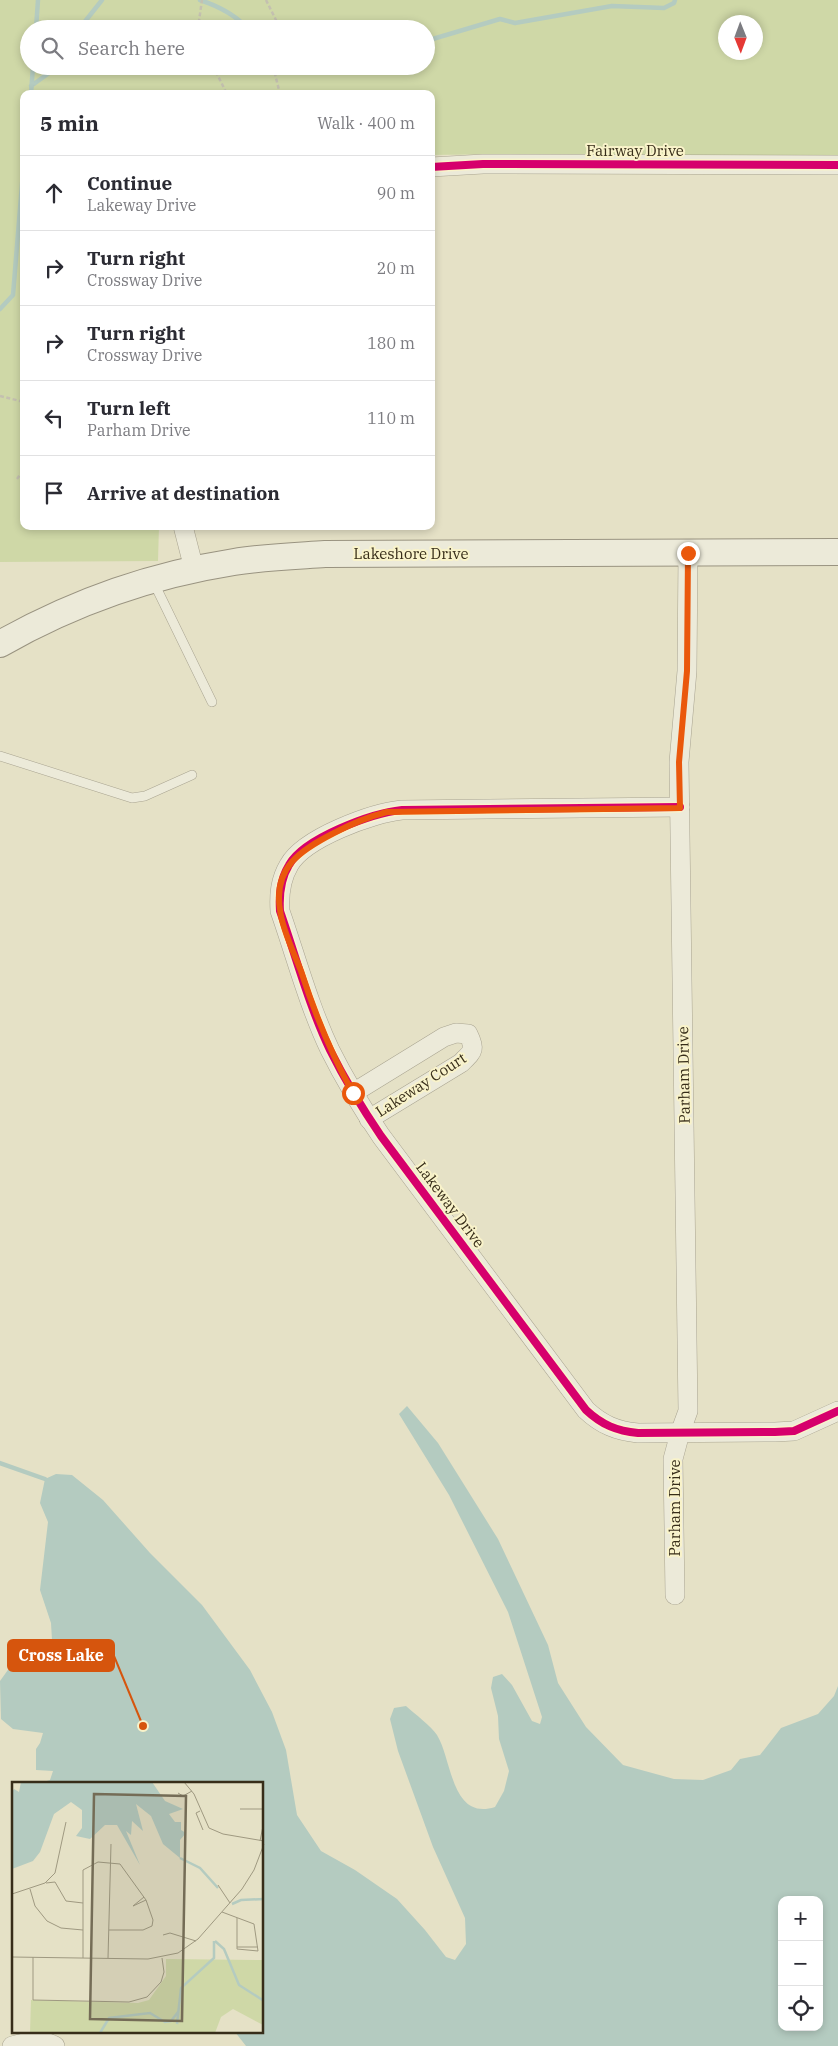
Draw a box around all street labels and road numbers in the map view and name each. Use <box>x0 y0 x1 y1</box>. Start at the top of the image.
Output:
street label: Fairway Drive <box>586 141 684 160</box>
street label: Lakeshore Drive <box>354 544 468 563</box>
street label: Parham Drive <box>673 1026 694 1124</box>
street label: Lakeway Court <box>372 1048 470 1121</box>
street label: Lakeway Drive <box>412 1158 489 1251</box>
street label: Parham Drive <box>665 1459 684 1557</box>

